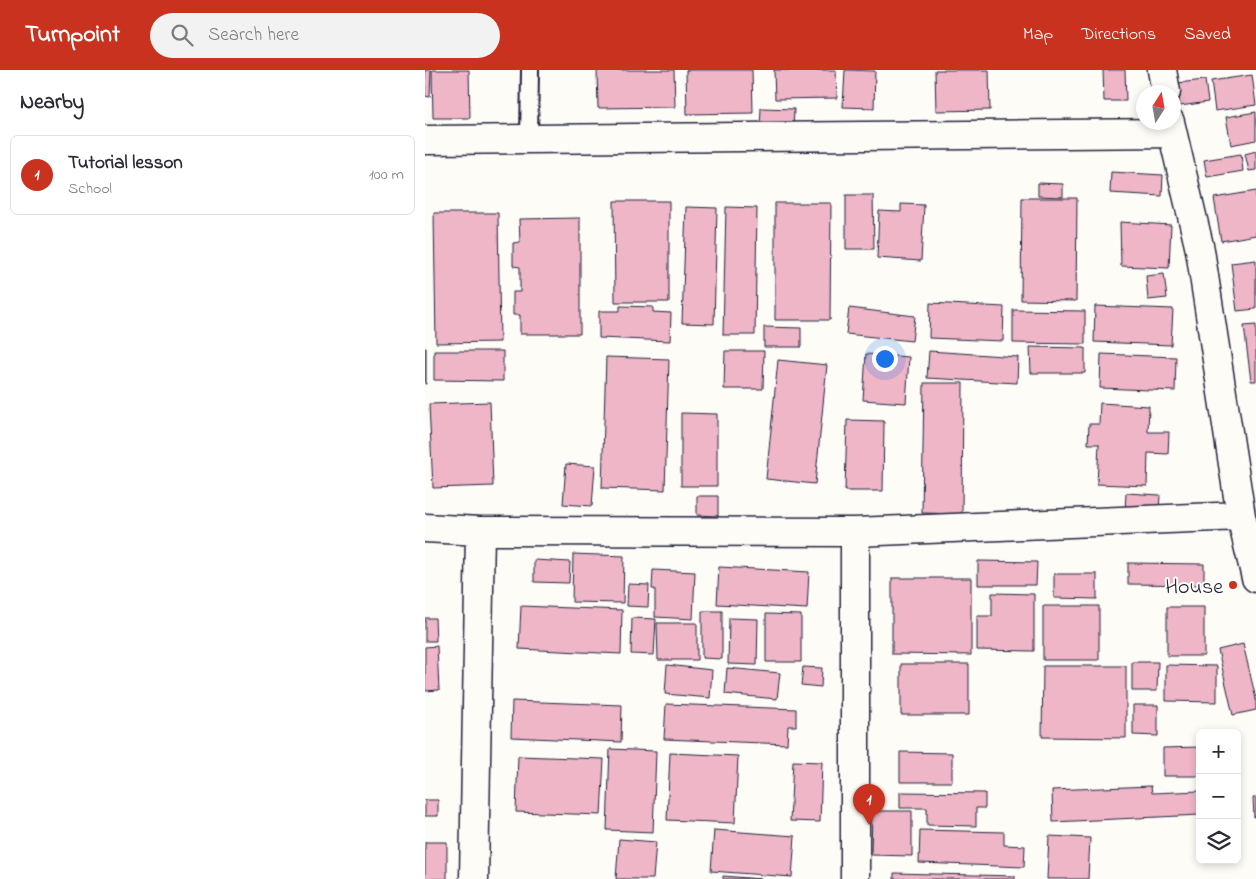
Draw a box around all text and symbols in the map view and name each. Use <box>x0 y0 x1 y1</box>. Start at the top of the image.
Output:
search box <box>150 13 500 58</box>
text: Turnpoint <box>25 18 120 53</box>
icon: search <box>168 21 196 49</box>
text: Search here <box>208 22 299 49</box>
text: Map <box>1023 22 1053 48</box>
text: Directions <box>1081 22 1156 48</box>
text: Saved <box>1184 22 1231 48</box>
north arrow <box>1136 85 1181 130</box>
text: Nearby <box>20 88 84 118</box>
text: Tutorial lesson <box>68 150 183 177</box>
text: 1 <box>34 163 40 187</box>
text: 100 m <box>369 163 404 187</box>
text: School <box>68 177 112 201</box>
your location <box>872 346 898 372</box>
place label: House <box>1165 572 1223 604</box>
marker: House <box>1227 579 1239 591</box>
map controls <box>1196 729 1241 864</box>
button: + <box>1196 729 1241 774</box>
button: − <box>1196 774 1241 819</box>
pin: 1 <box>853 784 885 825</box>
button: layers <box>1196 819 1241 864</box>

